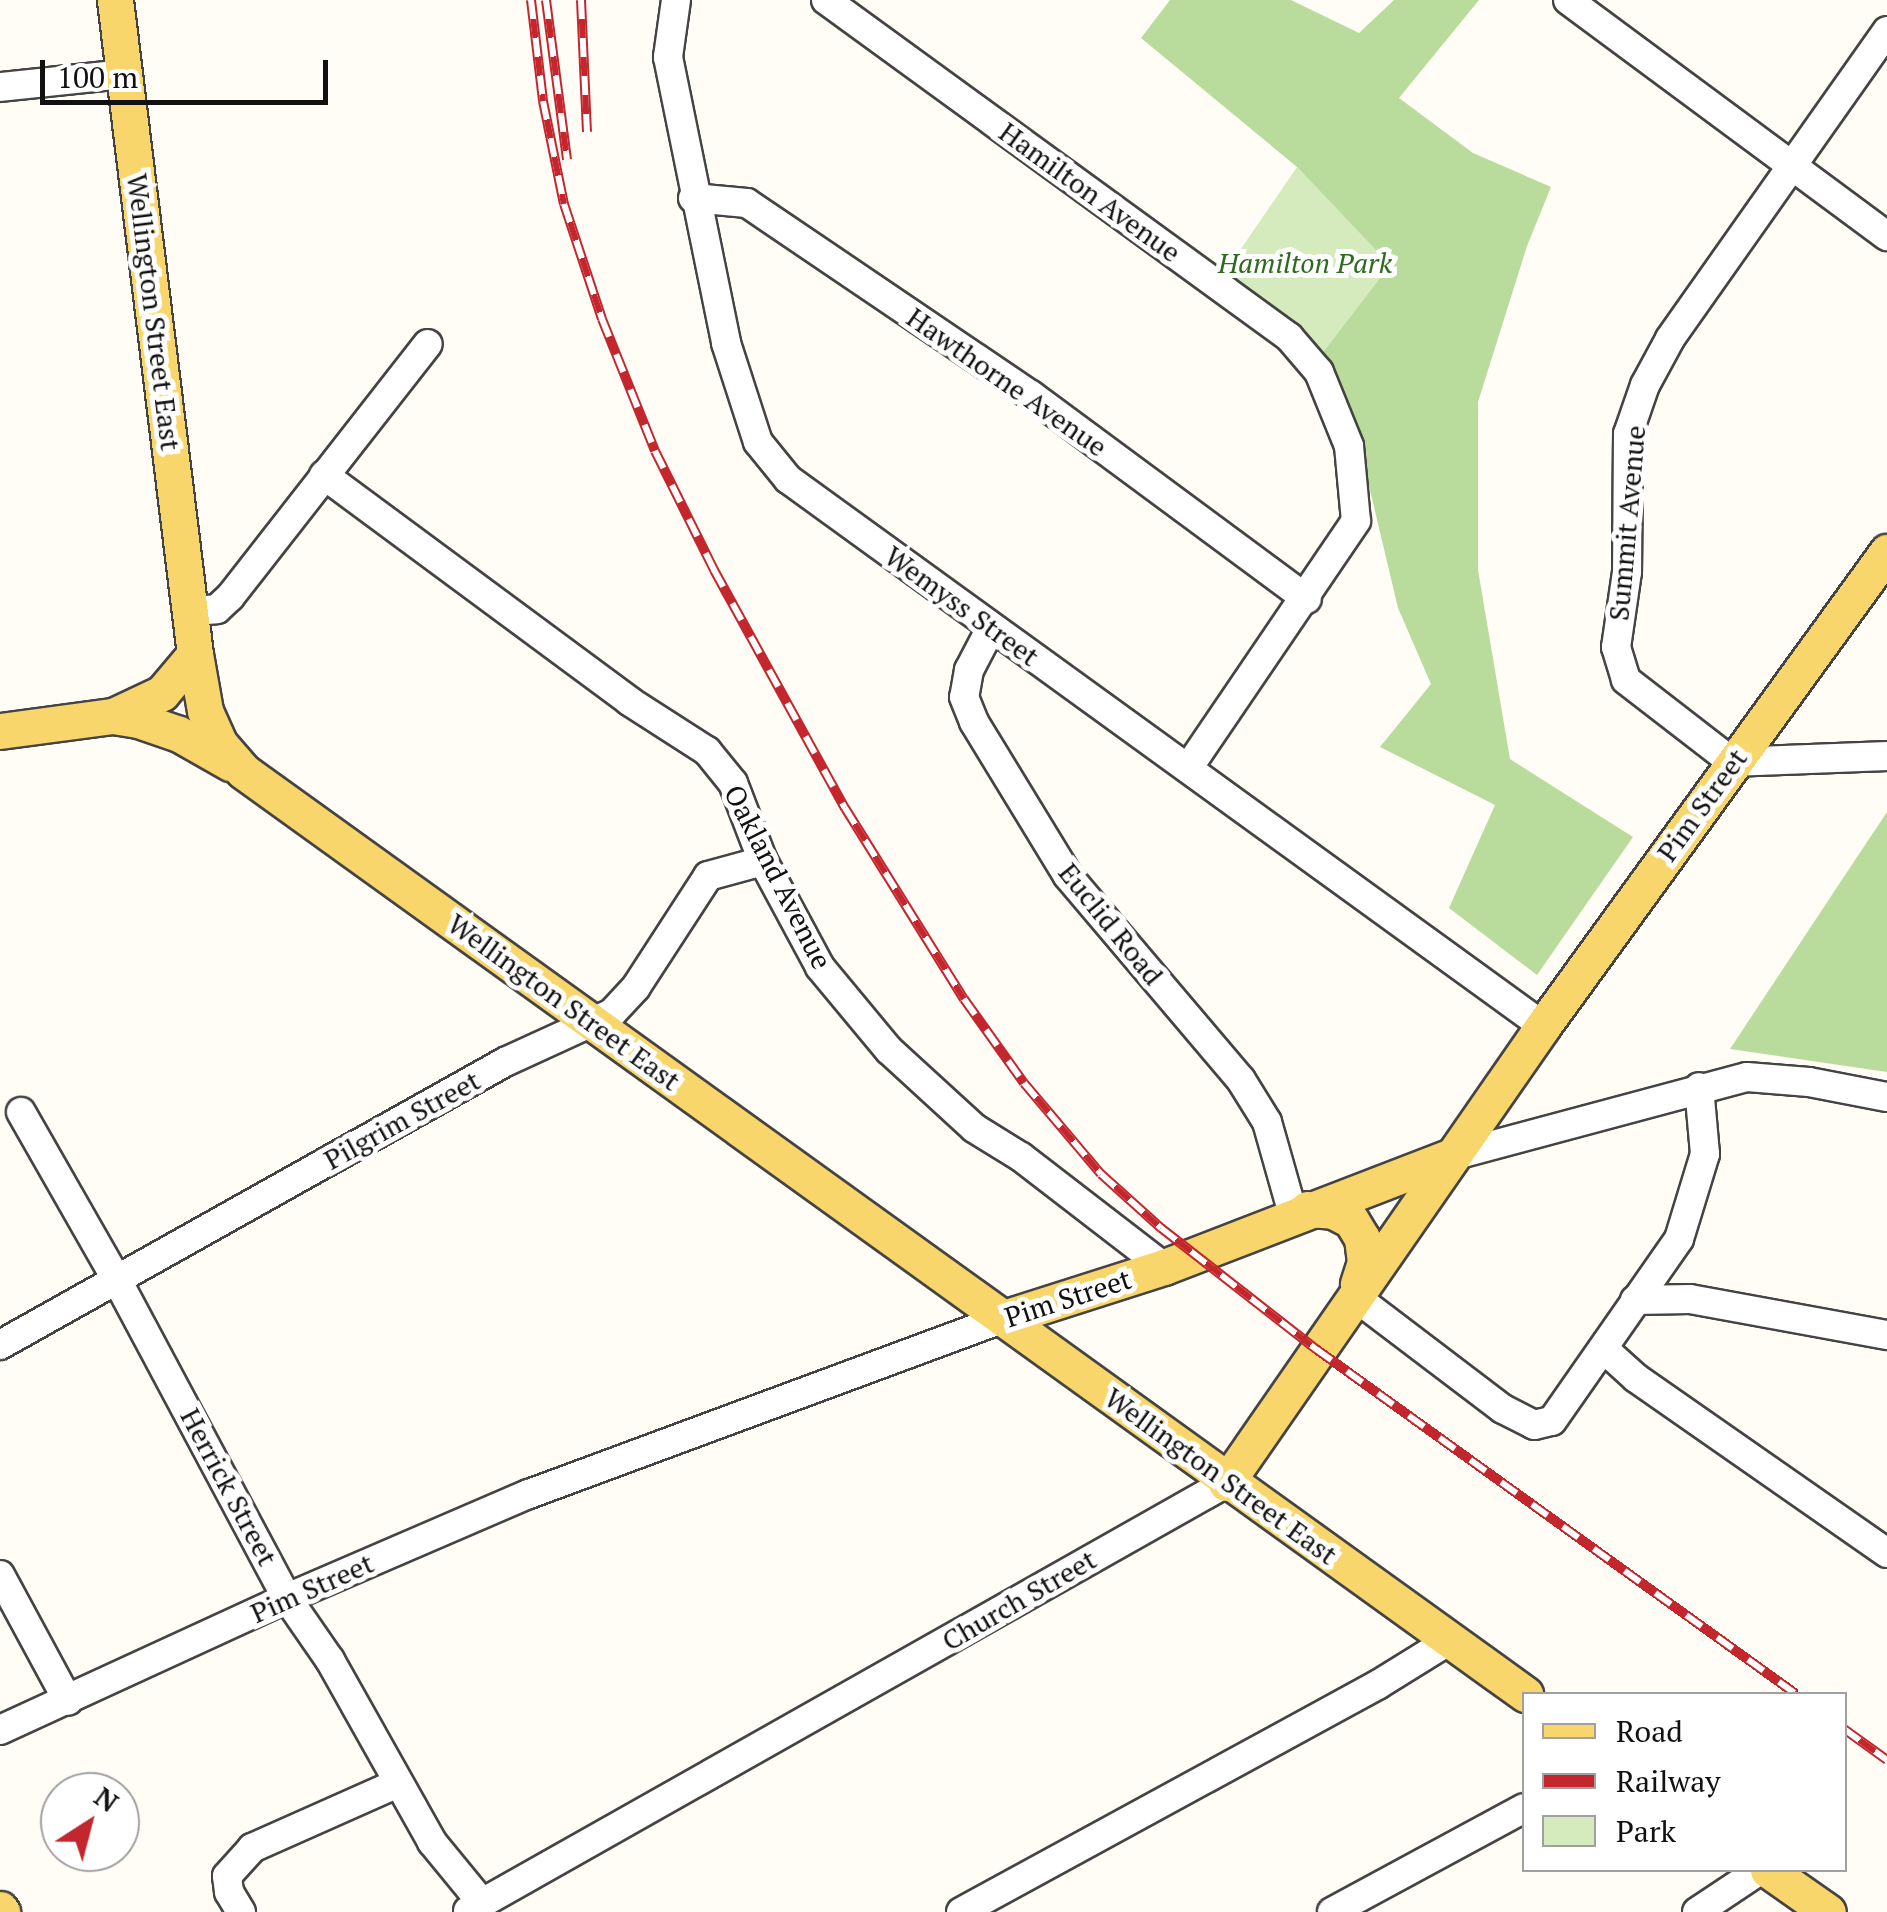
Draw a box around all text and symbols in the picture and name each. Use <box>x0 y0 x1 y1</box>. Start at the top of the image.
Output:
scale bar <box>45 40 332 102</box>
text: 100 m <box>57 57 138 97</box>
street label: Hamilton Avenue <box>993 115 1187 269</box>
street label: Wellington Street East <box>120 172 188 452</box>
park label: Hamilton Park <box>1218 246 1392 280</box>
street label: Hawthorne Avenue <box>900 300 1114 464</box>
street label: Summit Avenue <box>1602 424 1652 622</box>
street label: Wemyss Street <box>878 539 1046 673</box>
street label: Pim Street <box>1650 742 1754 868</box>
street label: Oakland Avenue <box>717 779 839 975</box>
street label: Euclid Road <box>1052 856 1170 992</box>
street label: Wellington Street East <box>441 906 687 1098</box>
street label: Pilgrim Street <box>318 1063 486 1177</box>
street label: Pim Street <box>1001 1262 1135 1334</box>
street label: Wellington Street East <box>1098 1380 1344 1572</box>
street label: Herrick Street <box>173 1403 285 1571</box>
street label: Church Street <box>936 1542 1102 1658</box>
street label: Pim Street <box>245 1546 379 1630</box>
legend <box>1522 1692 1847 1872</box>
text: Road <box>1616 1711 1683 1751</box>
text: Railway <box>1616 1761 1720 1801</box>
north arrow <box>40 1772 140 1872</box>
text: N <box>87 1778 126 1820</box>
text: Park <box>1616 1811 1676 1851</box>

